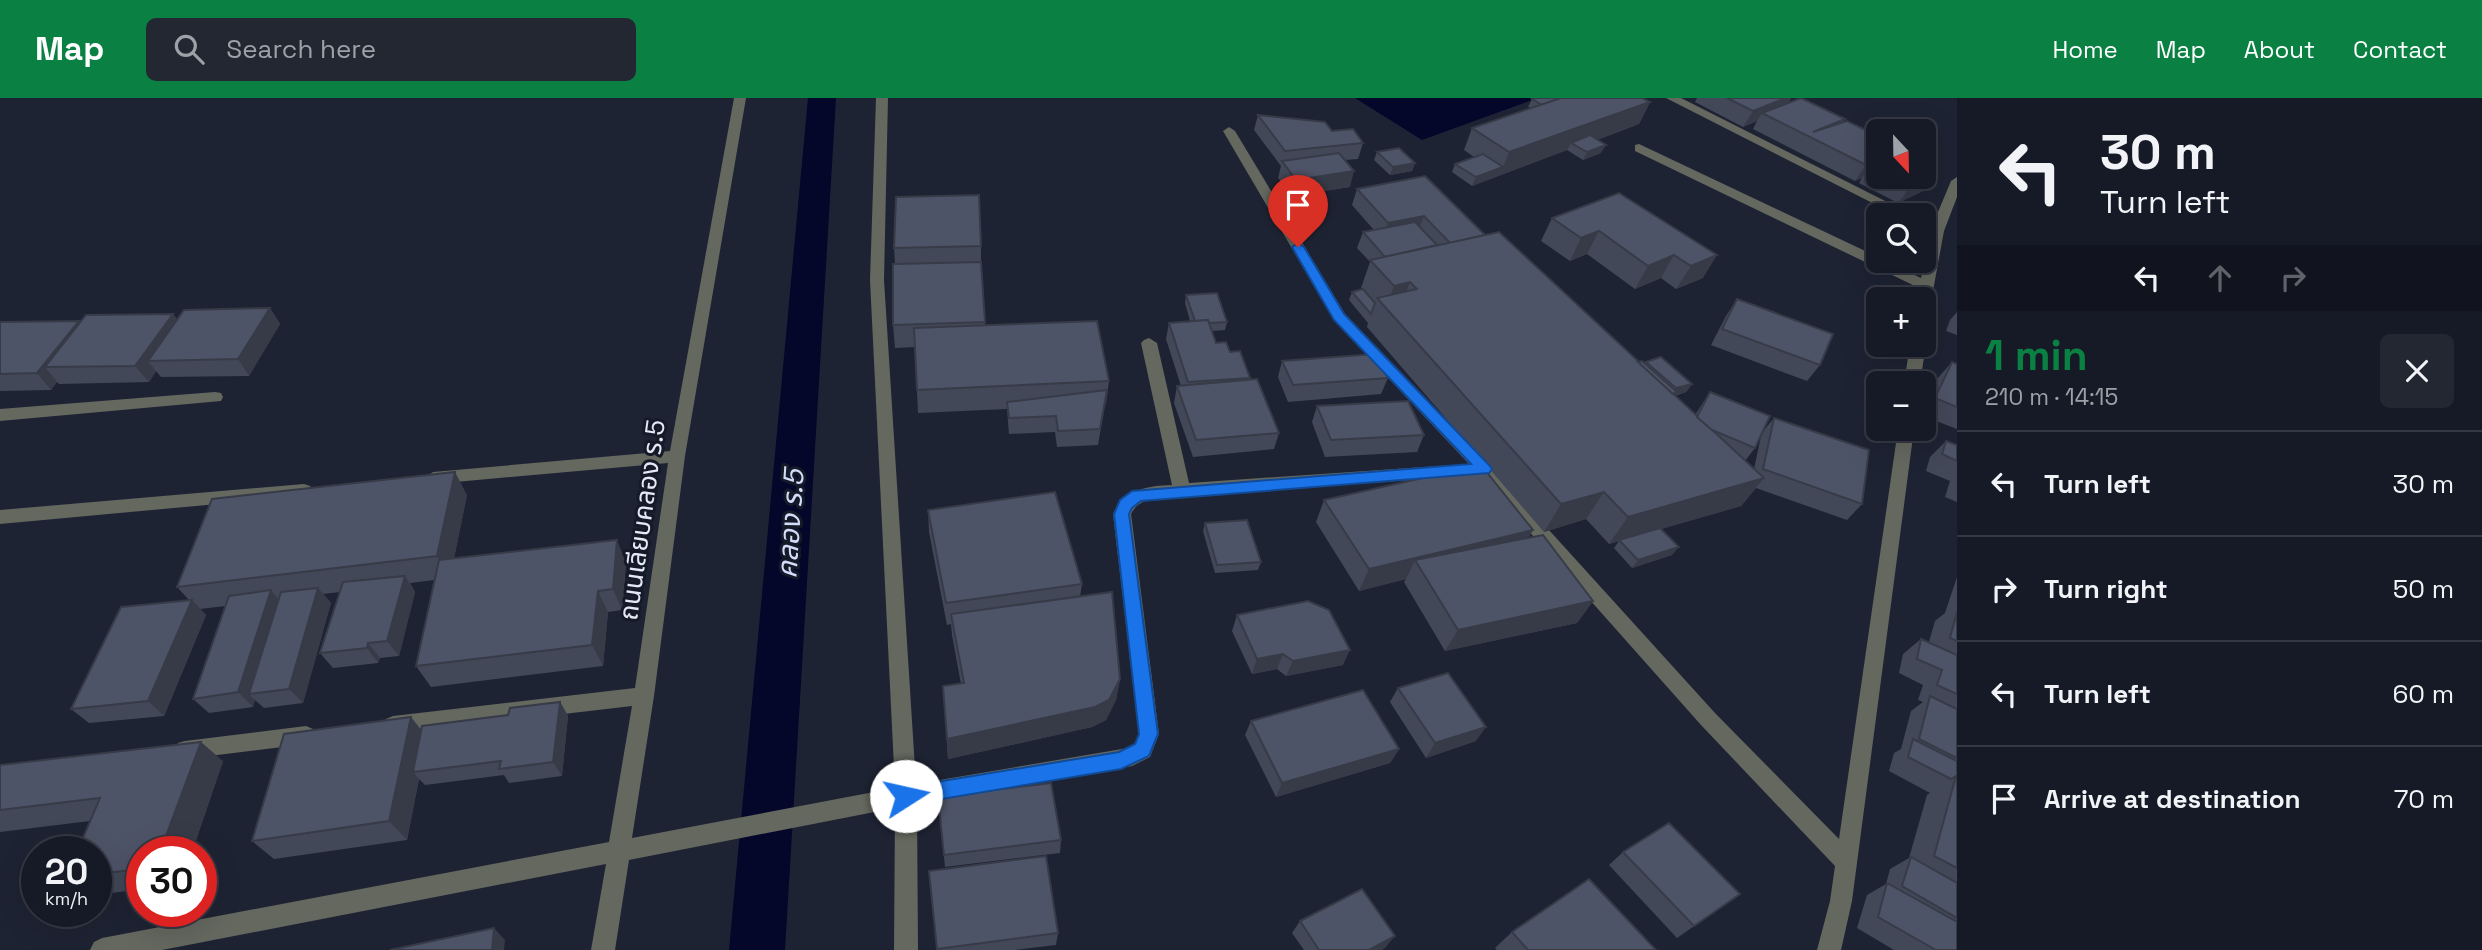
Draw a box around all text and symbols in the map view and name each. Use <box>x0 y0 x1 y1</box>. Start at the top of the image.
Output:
search box <box>146 18 636 81</box>
text: Map <box>35 28 104 70</box>
icon: search <box>170 30 208 68</box>
text: Search here <box>226 32 376 66</box>
text: Home <box>2052 34 2118 65</box>
text: Map <box>2156 34 2206 65</box>
text: About <box>2244 34 2315 65</box>
text: Contact <box>2353 34 2447 65</box>
north arrow <box>1866 119 1936 189</box>
map controls <box>1866 119 1936 441</box>
text: 30 m <box>2100 121 2216 183</box>
icon: left <box>1985 126 2076 217</box>
pin <box>1268 175 1328 247</box>
text: Turn left <box>2100 182 2230 222</box>
icon: arrive <box>1279 186 1317 224</box>
button: search <box>1866 203 1936 273</box>
icon: left <box>2128 259 2166 297</box>
icon: ahead <box>2201 259 2239 297</box>
icon: right <box>2274 259 2312 297</box>
button: + <box>1866 287 1936 357</box>
text: 1 min <box>1985 329 2088 382</box>
button: close <box>2380 334 2454 408</box>
button: − <box>1866 371 1936 441</box>
text: 210 m · 14:15 <box>1985 382 2118 412</box>
street label: ถนนเลียบคลอง ร.5 <box>611 418 673 622</box>
water label: คลอง ร.5 <box>768 465 812 580</box>
icon: left <box>1985 465 2023 503</box>
text: Turn left <box>2044 467 2151 501</box>
text: 30 m <box>2393 467 2454 501</box>
icon: right <box>1985 570 2023 608</box>
text: Turn right <box>2044 572 2168 606</box>
text: 50 m <box>2393 572 2454 606</box>
icon: left <box>1985 675 2023 713</box>
text: Turn left <box>2044 677 2151 711</box>
text: 60 m <box>2392 677 2454 711</box>
position arrow <box>869 759 943 833</box>
icon: arrive <box>1985 780 2023 818</box>
text: Arrive at destination <box>2044 782 2301 816</box>
text: 70 m <box>2394 782 2454 816</box>
speed limit sign: 30 <box>126 836 217 927</box>
text: 20 <box>45 850 88 894</box>
text: km/h <box>45 887 88 910</box>

